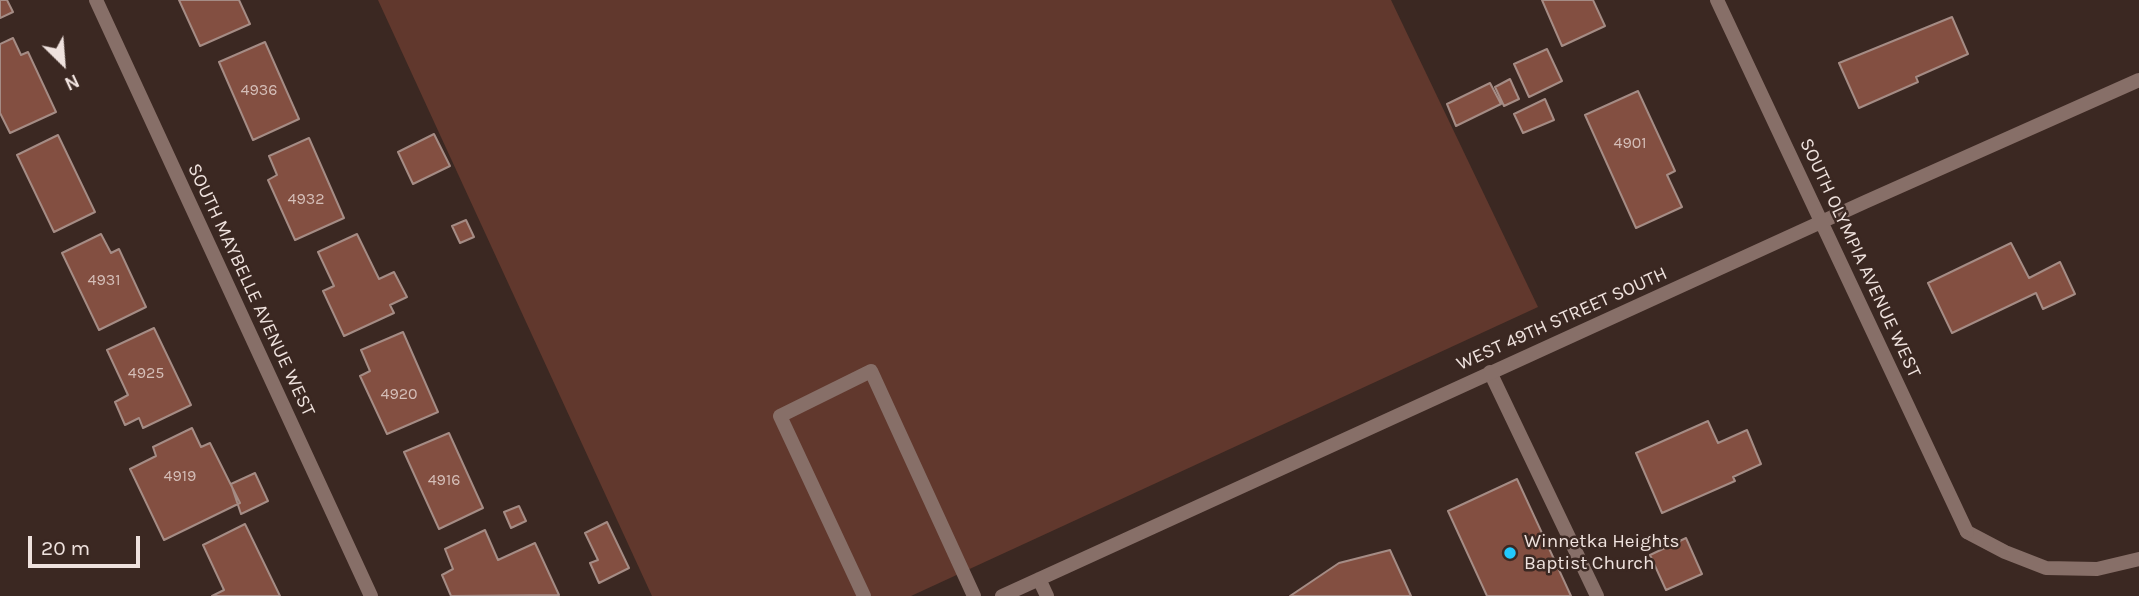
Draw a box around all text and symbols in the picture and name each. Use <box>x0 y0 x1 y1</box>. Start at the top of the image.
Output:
north arrow <box>28 28 98 98</box>
text: N <box>61 69 83 95</box>
house number: 4936 <box>241 80 277 100</box>
house number: 4901 <box>1614 133 1646 153</box>
street label: SOUTH OLYMPIA AVENUE WEST <box>1794 135 1926 381</box>
street label: SOUTH MAYBELLE AVENUE WEST <box>182 160 320 420</box>
house number: 4932 <box>288 189 324 209</box>
street label: WEST 49TH STREET SOUTH <box>1453 262 1671 376</box>
house number: 4931 <box>88 270 120 290</box>
house number: 4925 <box>128 363 164 383</box>
house number: 4920 <box>381 384 417 404</box>
house number: 4919 <box>164 466 196 486</box>
house number: 4916 <box>428 470 460 490</box>
scale bar <box>32 522 144 566</box>
place label: Winnetka Heights Baptist Church <box>1524 531 1680 575</box>
text: 20 m <box>41 536 90 560</box>
marker: Winnetka Heights Baptist Church <box>1502 545 1518 561</box>

